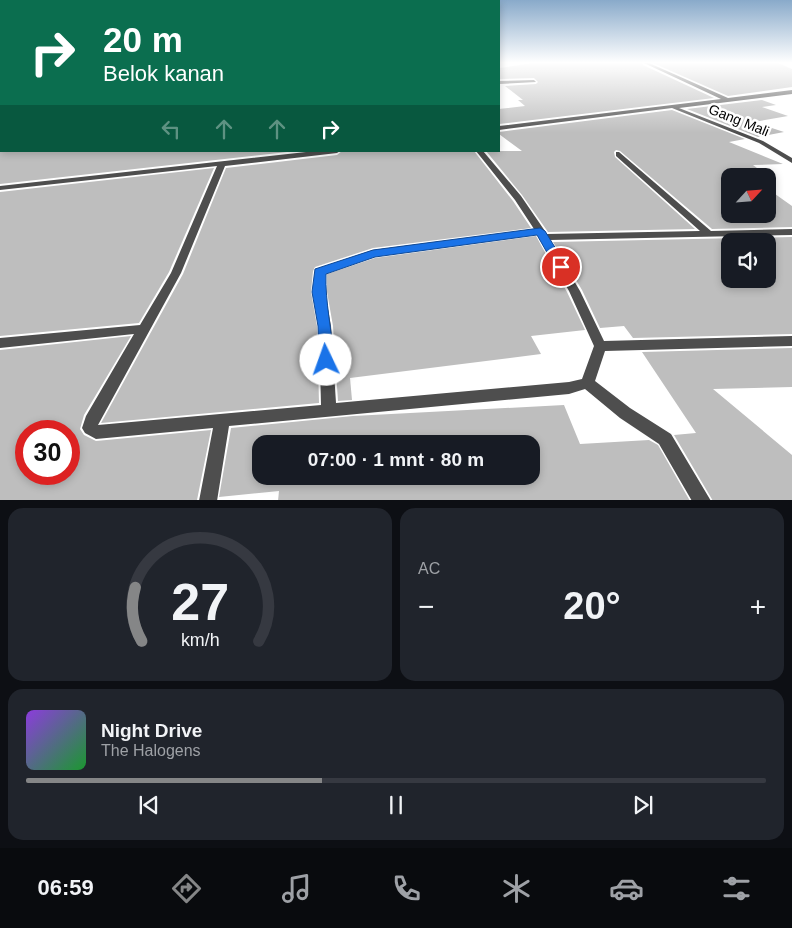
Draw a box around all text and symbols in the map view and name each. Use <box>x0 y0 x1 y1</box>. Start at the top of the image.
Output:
icon: right <box>20 20 85 85</box>
text: 20 m <box>103 20 183 59</box>
text: Belok kanan <box>103 61 224 86</box>
street label: Gang Mali <box>706 101 772 139</box>
icon: left <box>157 115 185 143</box>
icon: ahead <box>210 115 238 143</box>
icon: ahead <box>263 115 291 143</box>
icon: right <box>316 115 344 143</box>
north arrow <box>721 168 776 222</box>
map controls <box>721 168 776 288</box>
button: sound <box>721 233 776 288</box>
pin <box>540 246 582 288</box>
icon: arrive <box>547 253 575 281</box>
position arrow <box>299 333 351 385</box>
speed limit sign: 30 <box>15 420 80 485</box>
text: 07:00 · 1 mnt · 80 m <box>308 449 484 470</box>
text: AC <box>418 560 440 577</box>
text: 27 <box>171 573 229 631</box>
text: 20° <box>563 585 621 627</box>
text: − <box>418 591 434 622</box>
text: + <box>750 591 766 622</box>
text: km/h <box>181 630 219 650</box>
text: Night Drive <box>101 720 202 741</box>
text: The Halogens <box>101 742 201 759</box>
icon: previous <box>135 791 163 819</box>
icon: pause <box>382 791 410 819</box>
icon: next <box>629 791 657 819</box>
icon: directions <box>169 871 204 906</box>
icon: music <box>279 871 314 906</box>
icon: phone <box>389 871 424 906</box>
icon: climate <box>499 871 534 906</box>
icon: car <box>609 871 644 906</box>
icon: filters <box>719 871 754 906</box>
text: 06:59 <box>38 875 94 900</box>

